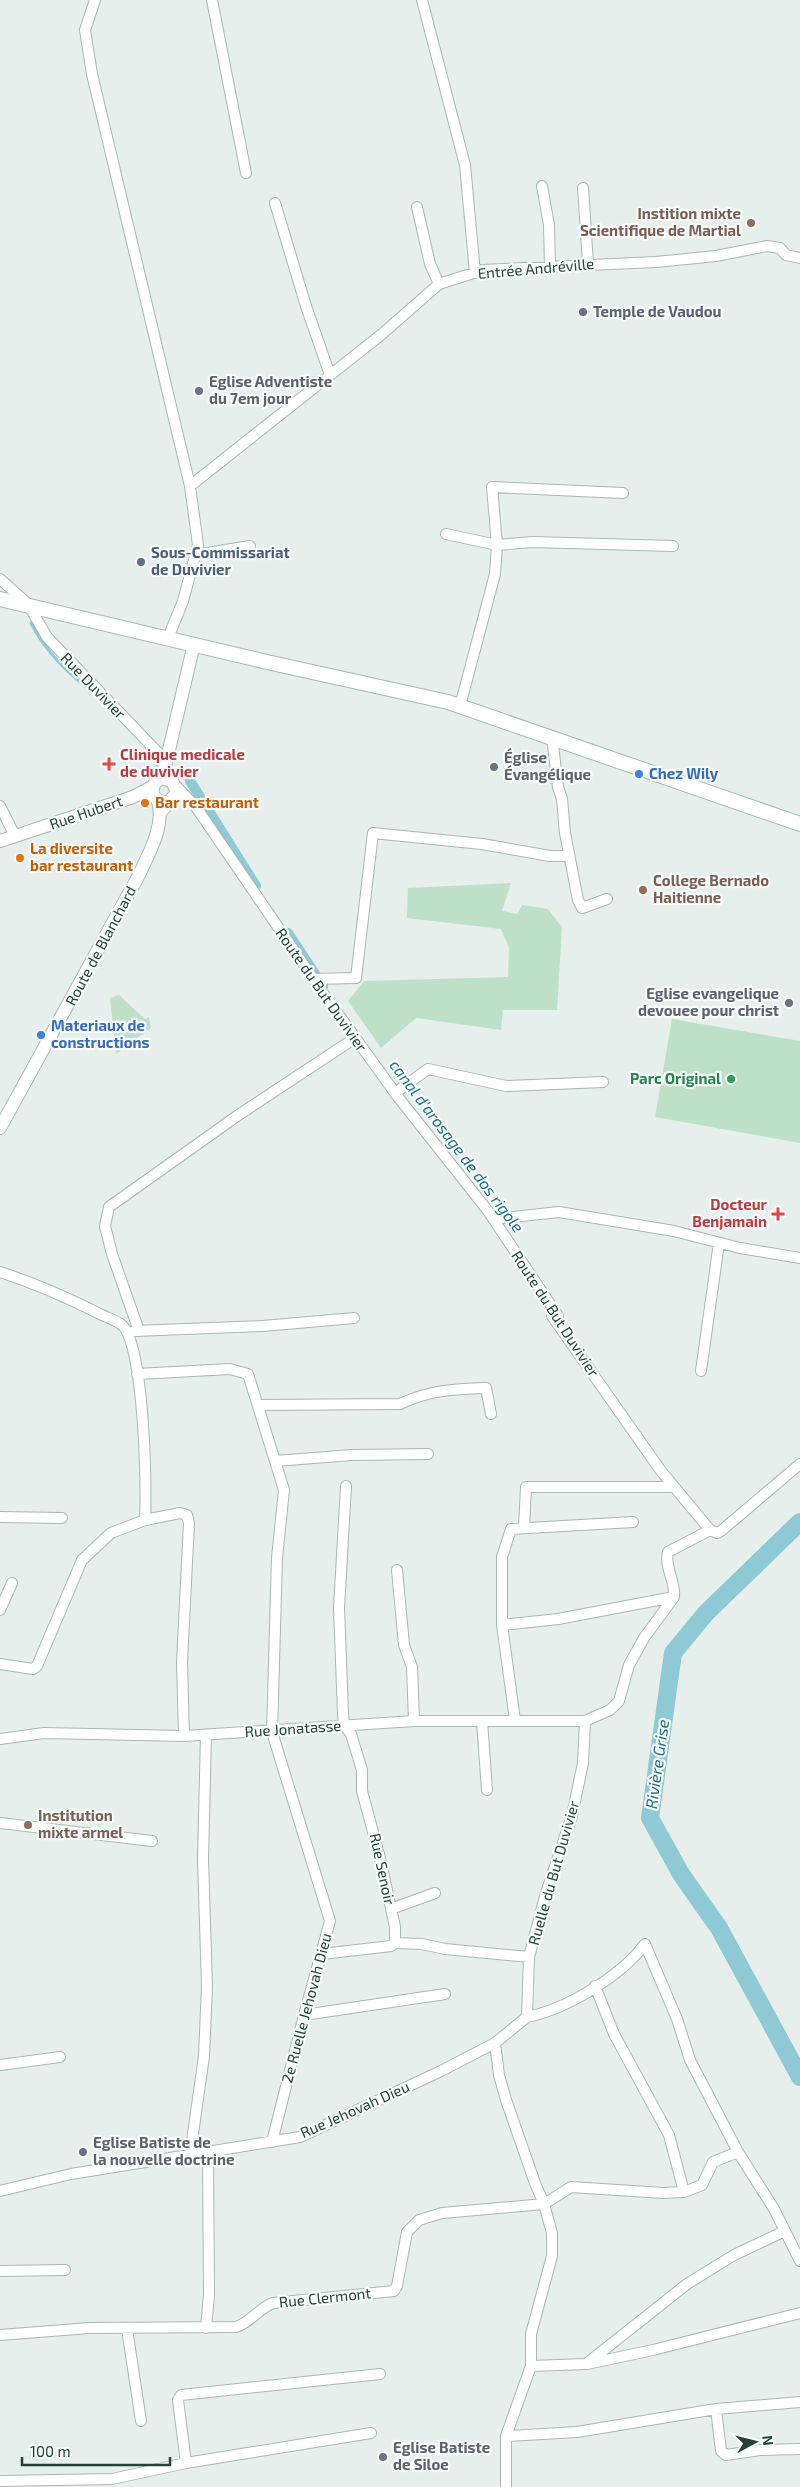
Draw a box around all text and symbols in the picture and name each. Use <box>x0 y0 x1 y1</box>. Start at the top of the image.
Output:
place label: Instition mixte Scientifique de Martial <box>580 204 741 239</box>
marker: Instition mixte Scientifique de Martial <box>745 217 757 229</box>
street label: Entrée Andréville <box>477 254 595 282</box>
place label: Temple de Vaudou <box>593 302 721 320</box>
marker: Temple de Vaudou <box>577 306 589 318</box>
place label: Eglise Adventiste du 7em jour <box>209 372 332 407</box>
marker: Eglise Adventiste du 7em jour <box>193 385 205 397</box>
place label: Sous-Commissariat de Duvivier <box>151 543 290 578</box>
marker: Sous-Commissariat de Duvivier <box>135 556 147 568</box>
street label: Rue Duvivier <box>58 648 130 722</box>
place label: Clinique medicale de duvivier <box>120 745 245 780</box>
place label: Église Évangélique <box>504 747 591 783</box>
marker: Clinique medicale de duvivier <box>102 757 116 771</box>
marker: Église Évangélique <box>488 761 500 773</box>
place label: Chez Wily <box>649 764 719 783</box>
marker: Chez Wily <box>633 768 645 780</box>
street label: Rue Hubert <box>47 791 125 833</box>
place label: Bar restaurant <box>155 793 259 811</box>
marker: Bar restaurant <box>139 797 151 809</box>
place label: La diversite bar restaurant <box>30 839 133 874</box>
marker: La diversite bar restaurant <box>14 852 26 864</box>
place label: College Bernado Haitienne <box>653 871 769 906</box>
street label: Route de Blanchard <box>61 883 139 1008</box>
marker: College Bernado Haitienne <box>637 884 649 896</box>
street label: Route du But Duvivier <box>272 924 371 1055</box>
place label: Eglise evangelique devouee pour christ <box>638 984 779 1019</box>
marker: Eglise evangelique devouee pour christ <box>783 997 795 1009</box>
place label: Materiaux de constructions <box>51 1016 150 1051</box>
marker: Materiaux de constructions <box>35 1029 47 1041</box>
water label: canal d'arosage de dos rigole <box>386 1056 529 1236</box>
place label: Parc Original <box>630 1069 721 1087</box>
marker: Parc Original <box>725 1073 737 1085</box>
place label: Docteur Benjamain <box>692 1195 768 1230</box>
marker: Docteur Benjamain <box>771 1207 785 1221</box>
street label: Route du But Duvivier <box>508 1247 603 1380</box>
street label: Rue Jonatasse <box>244 1716 342 1740</box>
water label: Rivière Grise <box>641 1718 672 1810</box>
street label: Ruelle du But Duvivier <box>524 1798 582 1947</box>
place label: Institution mixte armel <box>38 1806 123 1841</box>
marker: Institution mixte armel <box>22 1819 34 1831</box>
street label: Rue Senoir <box>367 1831 399 1906</box>
street label: 2e Ruelle Jehovah Dieu <box>277 1931 335 2085</box>
street label: Rue Jehovah Dieu <box>297 2077 412 2141</box>
place label: Eglise Batiste de la nouvelle doctrine <box>93 2133 234 2168</box>
marker: Eglise Batiste de la nouvelle doctrine <box>77 2146 89 2158</box>
street label: Rue Clermont <box>278 2283 372 2311</box>
north arrow <box>730 2417 780 2467</box>
scale bar <box>22 2434 170 2466</box>
text: N <box>759 2434 777 2446</box>
place label: Eglise Batiste de Siloe <box>393 2438 490 2473</box>
text: 100 m <box>30 2442 71 2460</box>
marker: Eglise Batiste de Siloe <box>377 2451 389 2463</box>

